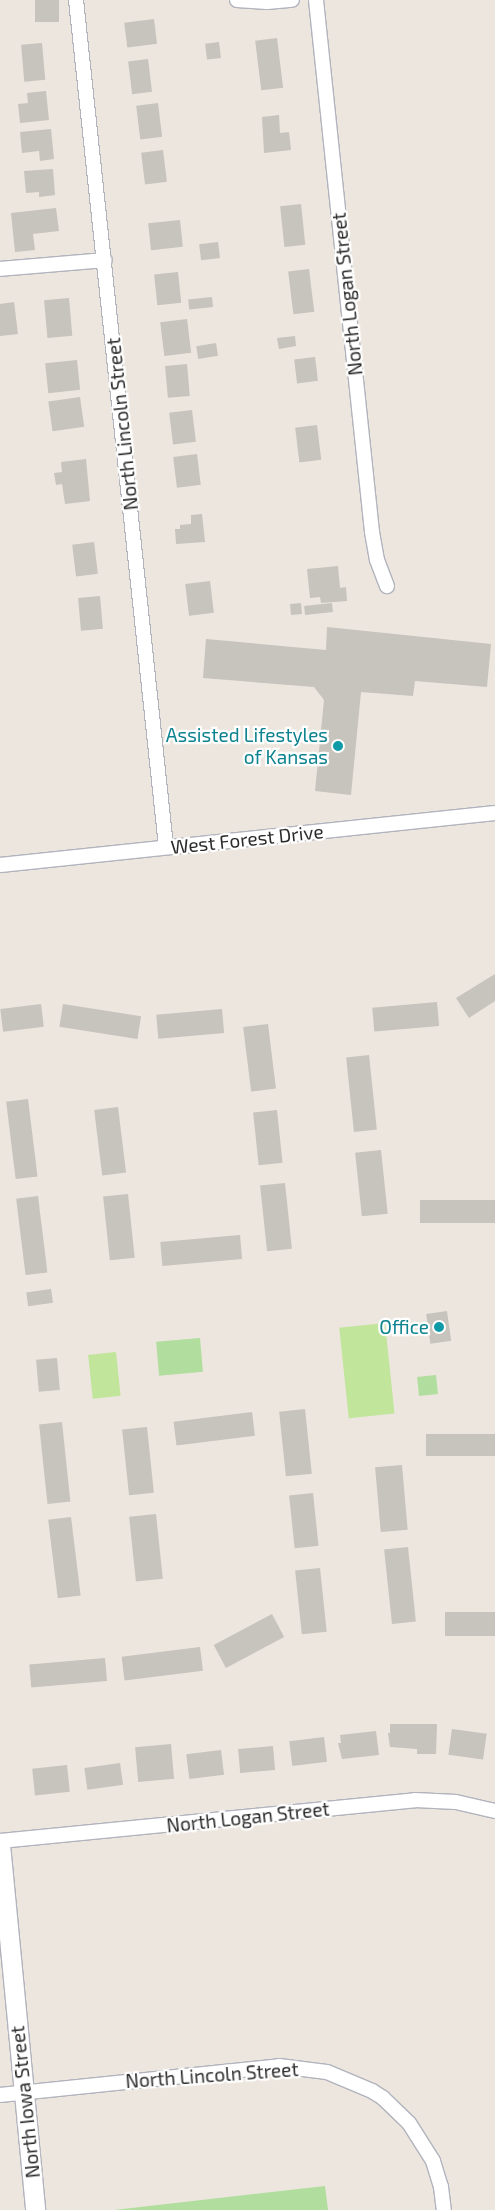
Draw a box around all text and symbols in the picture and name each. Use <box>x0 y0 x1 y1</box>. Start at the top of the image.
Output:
street label: North Logan Street <box>327 211 367 377</box>
street label: North Lincoln Street <box>102 337 142 511</box>
place label: Assisted Lifestyles of Kansas <box>166 724 328 768</box>
marker: Assisted Lifestyles of Kansas <box>332 740 344 752</box>
street label: West Forest Drive <box>169 820 325 858</box>
place label: Office <box>379 1316 429 1338</box>
marker: Office <box>433 1321 445 1333</box>
street label: North Logan Street <box>165 1797 331 1837</box>
street label: North Iowa Street <box>6 2025 44 2179</box>
street label: North Lincoln Street <box>125 2058 299 2092</box>

